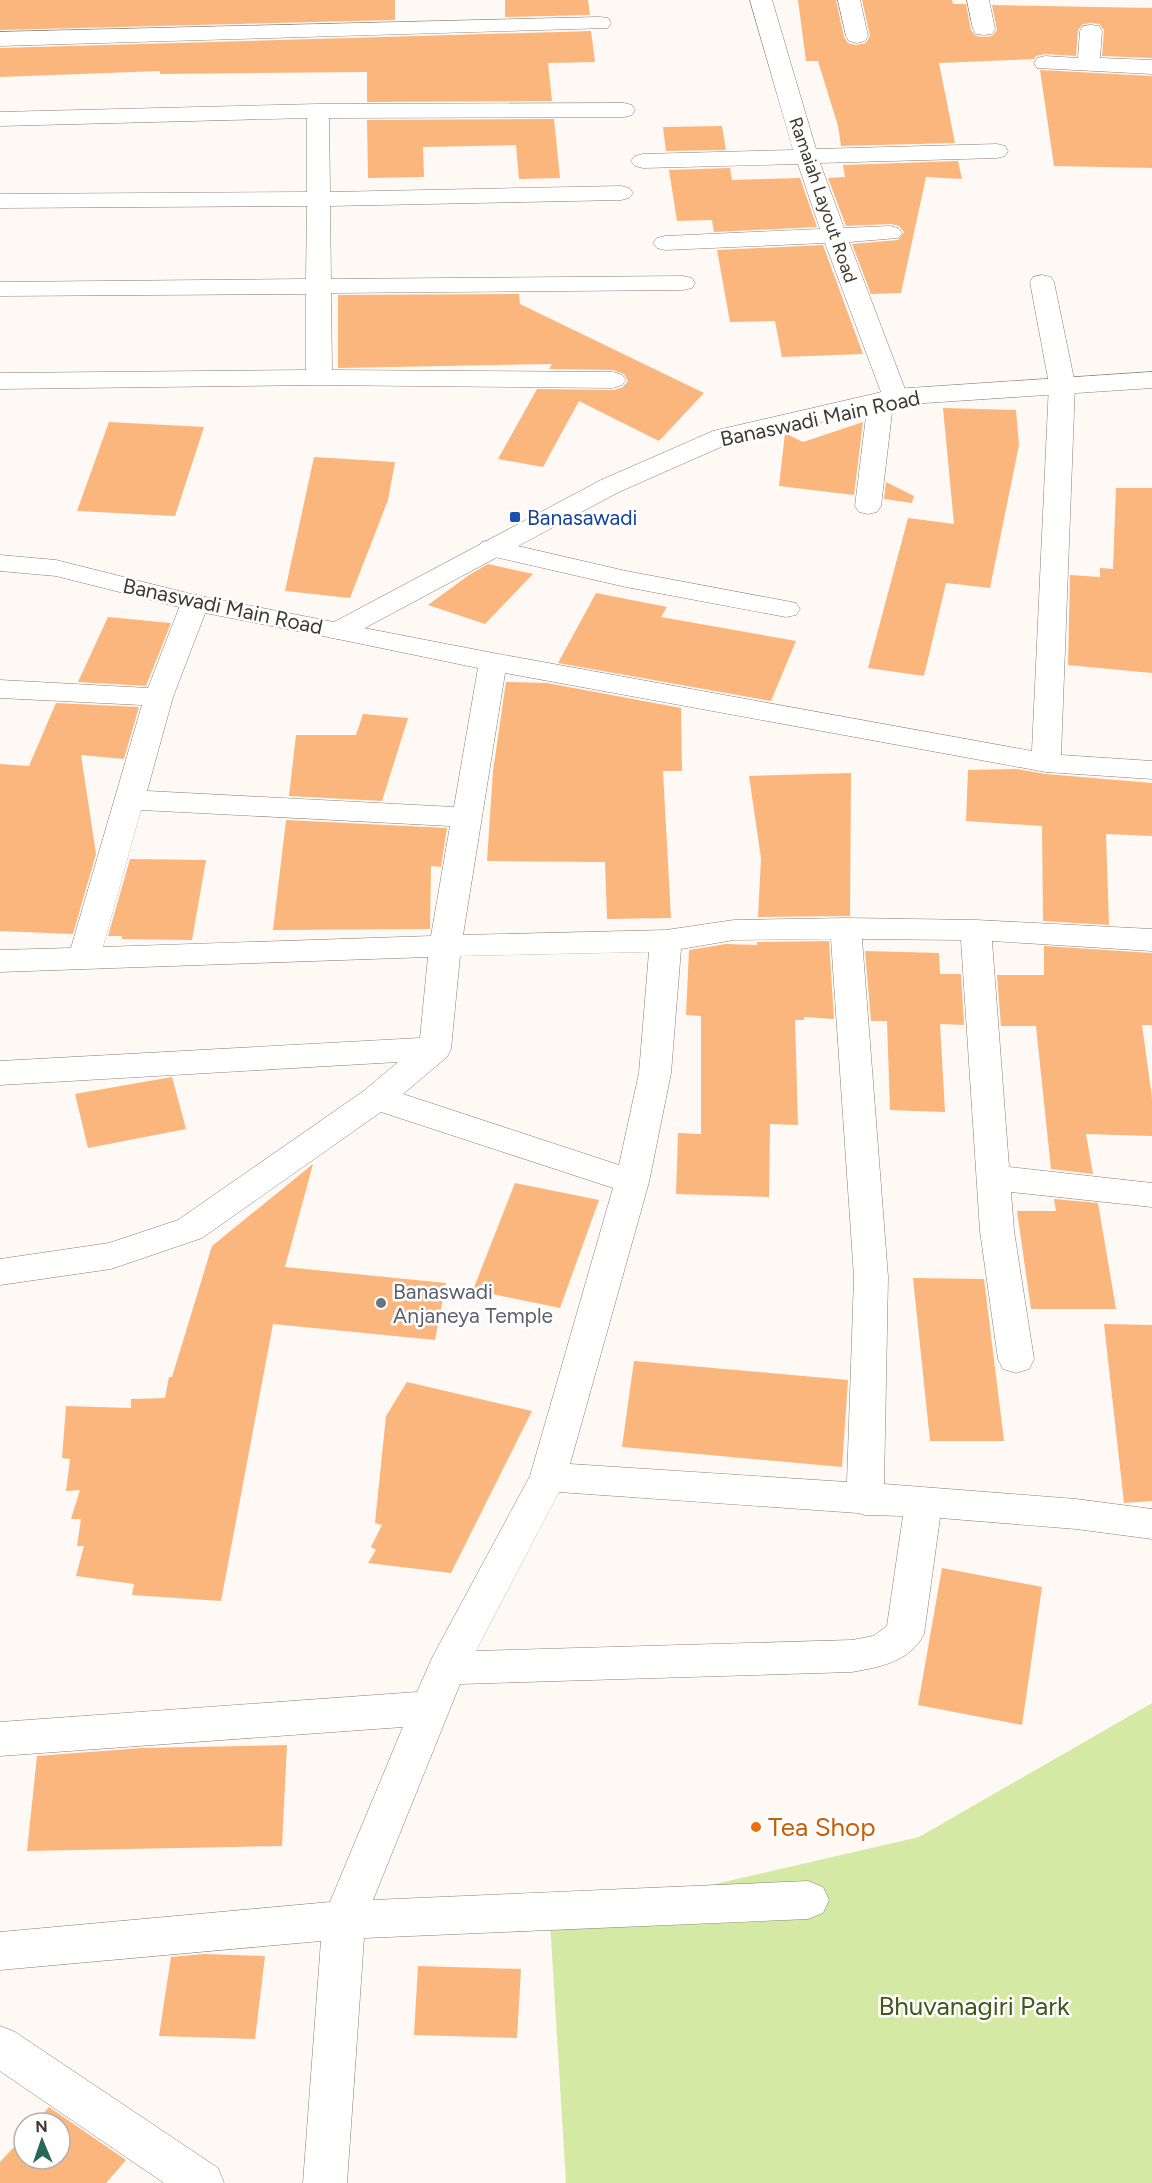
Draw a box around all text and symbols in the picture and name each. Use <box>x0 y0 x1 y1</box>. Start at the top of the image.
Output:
street label: Ramaiah Layout Road <box>784 114 862 286</box>
street label: Banaswadi Main Road <box>718 385 922 451</box>
place label: Banasawadi <box>527 505 637 530</box>
marker: Banasawadi <box>508 510 522 524</box>
street label: Banaswadi Main Road <box>121 573 325 639</box>
place label: Banaswadi Anjaneya Temple <box>393 1279 553 1328</box>
marker: Banaswadi Anjaneya Temple <box>374 1296 388 1310</box>
place label: Tea Shop <box>768 1811 876 1843</box>
marker: Tea Shop <box>749 1820 763 1834</box>
park label: Bhuvanagiri Park <box>878 1990 1070 2022</box>
north arrow <box>12 2111 72 2171</box>
text: N <box>35 2117 48 2136</box>

